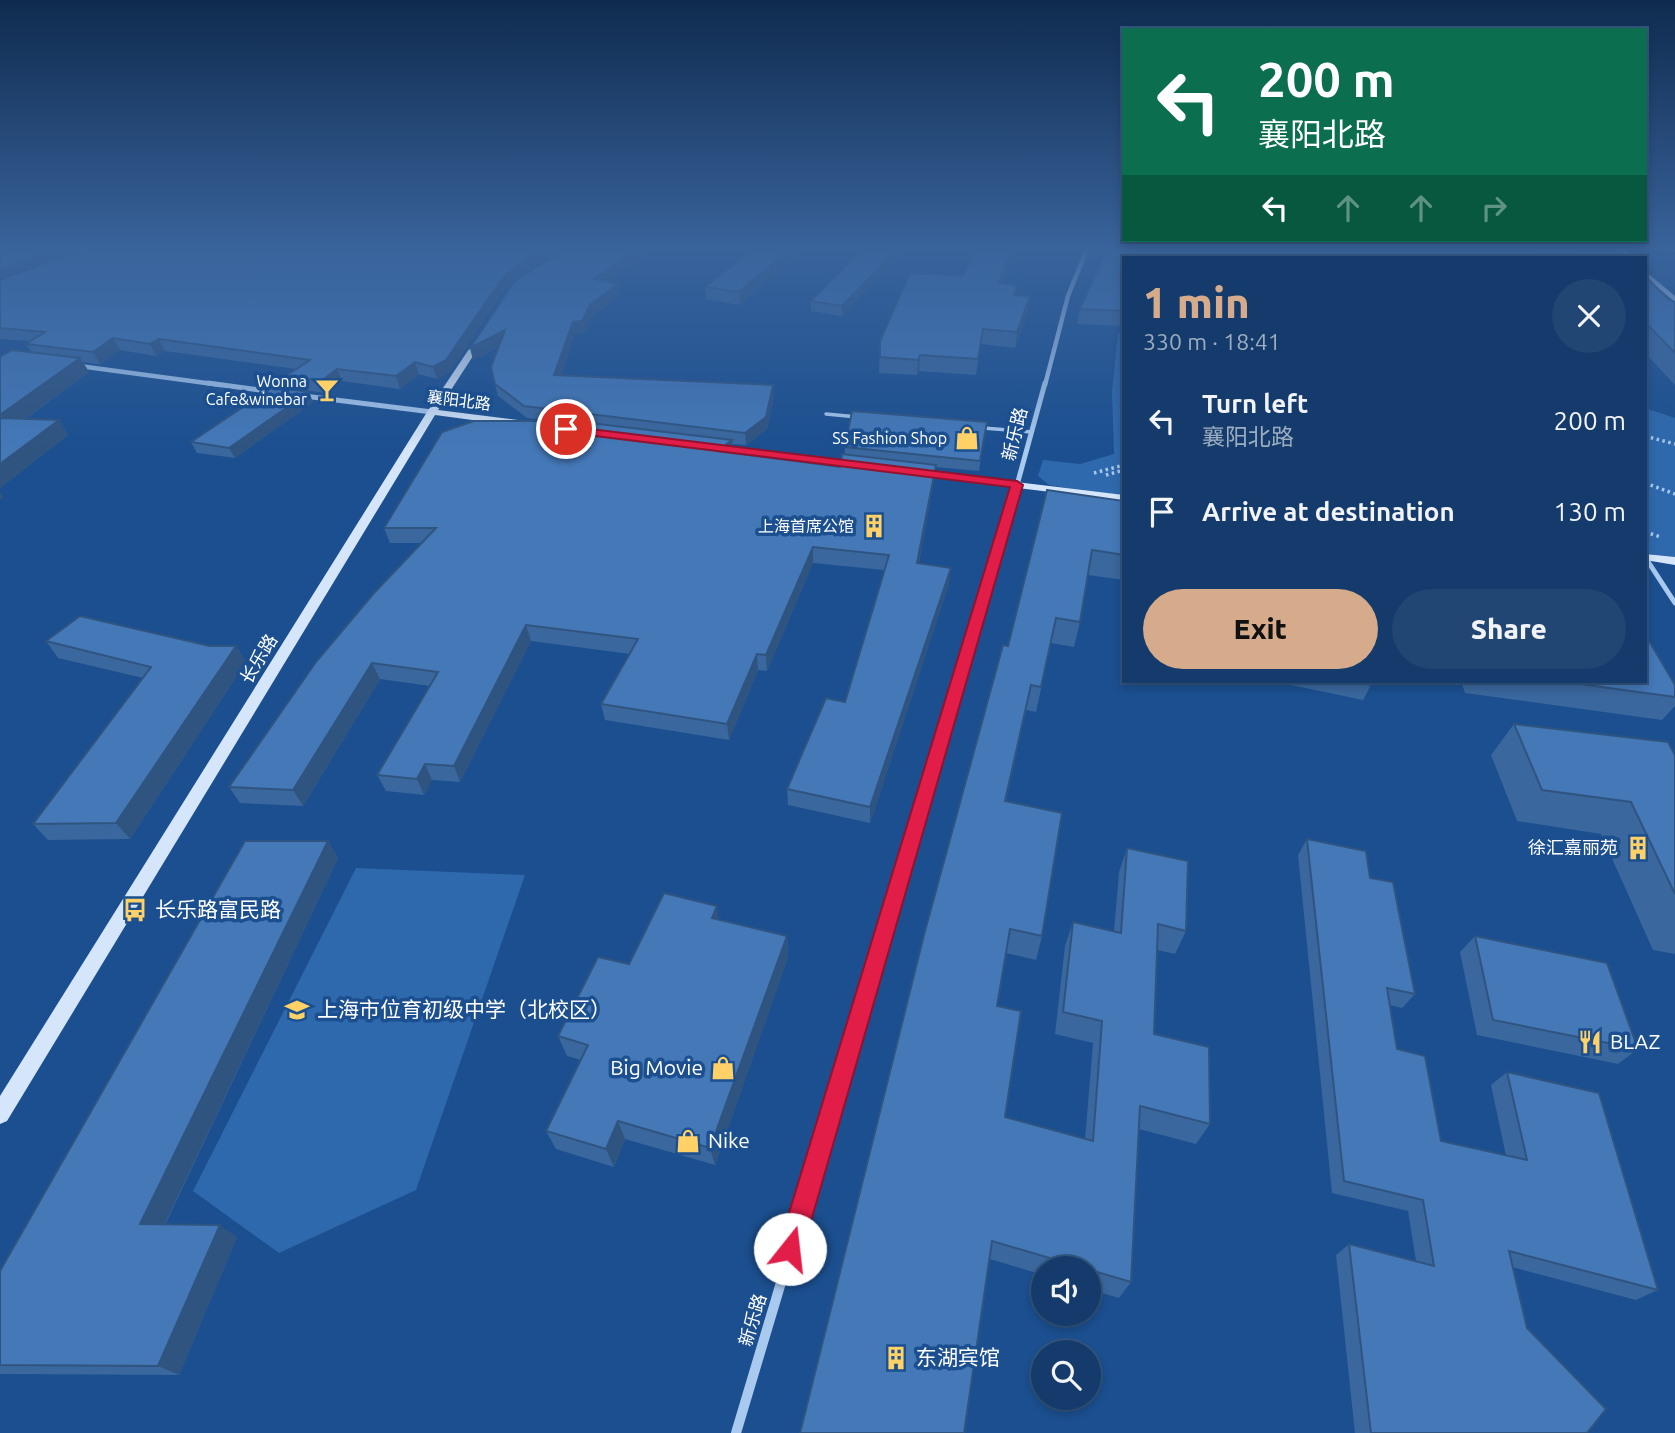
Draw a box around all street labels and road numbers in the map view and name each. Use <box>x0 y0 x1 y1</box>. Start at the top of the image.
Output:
street label: 襄阳北路 <box>426 387 492 413</box>
street label: 新乐路 <box>998 405 1030 462</box>
street label: 长乐路 <box>236 630 281 687</box>
street label: 新乐路 <box>735 1291 770 1348</box>

